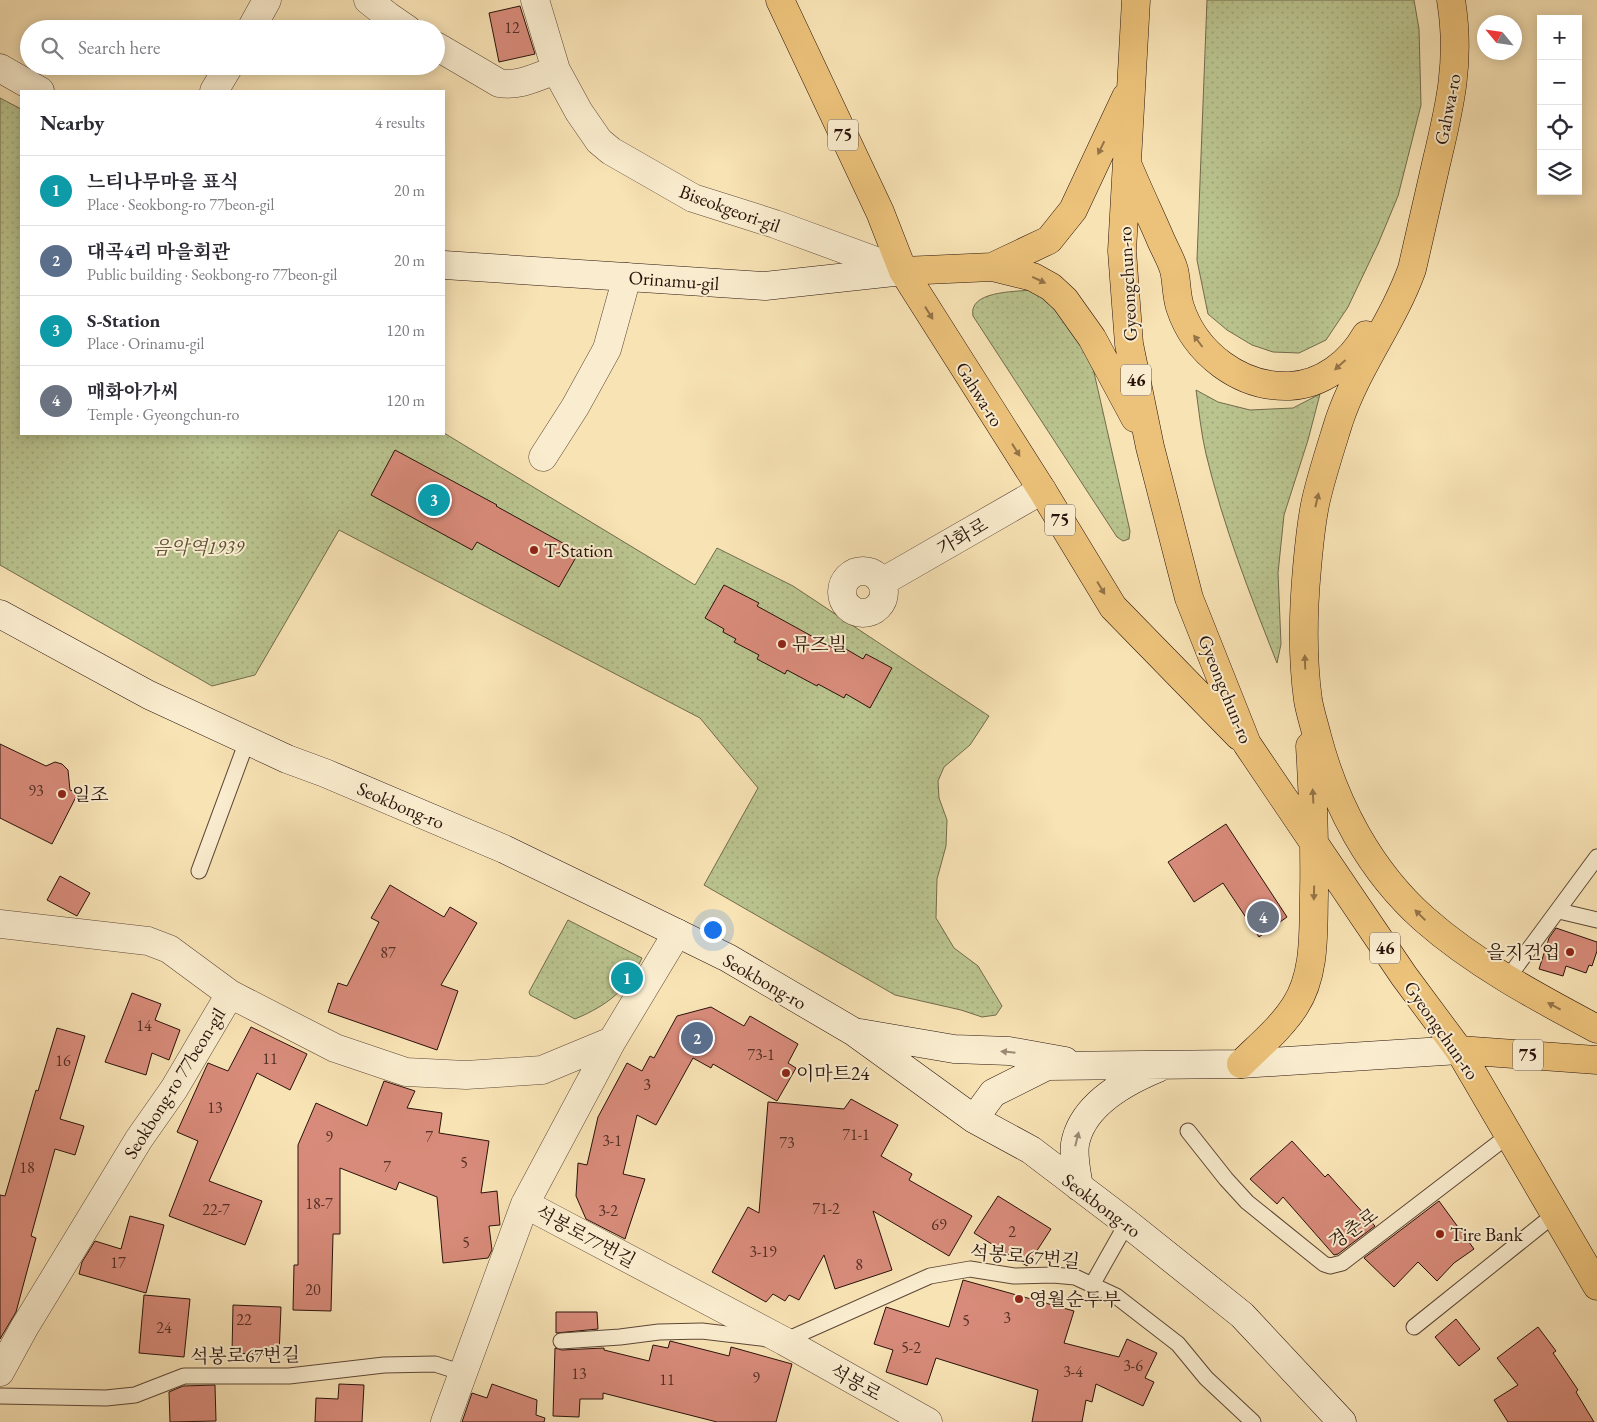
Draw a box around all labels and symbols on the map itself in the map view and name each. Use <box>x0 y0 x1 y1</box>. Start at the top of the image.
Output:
north arrow <box>1477 15 1522 60</box>
house number: 12 <box>504 17 520 38</box>
street label: Gahwa-ro <box>1428 71 1467 147</box>
road number: 75 <box>828 120 858 150</box>
one-way arrow <box>1097 141 1105 155</box>
street label: Biseokgeori-gil <box>676 179 784 238</box>
street label: Gyeongchun-ro <box>1112 226 1143 342</box>
street label: Orinamu-gil <box>628 265 720 296</box>
one-way arrow <box>1032 276 1046 284</box>
one-way arrow <box>924 306 934 319</box>
one-way arrow <box>1192 335 1203 348</box>
street label: Gahwa-ro <box>950 357 1009 431</box>
one-way arrow <box>1335 359 1347 371</box>
road number: 46 <box>1121 364 1151 396</box>
one-way arrow <box>1011 443 1021 456</box>
pin: 3 <box>418 481 450 519</box>
one-way arrow <box>1313 492 1321 508</box>
road number: 75 <box>1045 504 1075 536</box>
street label: 가화로 <box>932 512 992 561</box>
park label: 음악역1939 <box>152 535 245 560</box>
place label: T-Station <box>544 538 613 563</box>
marker: T-Station <box>528 544 540 556</box>
one-way arrow <box>1097 582 1106 595</box>
street label: Gyeongchun-ro <box>1192 631 1259 747</box>
place label: 뮤즈빌 <box>792 632 847 657</box>
marker: 뮤즈빌 <box>776 638 788 650</box>
one-way arrow <box>1301 654 1309 670</box>
street label: Seokbong-ro <box>353 776 448 835</box>
house number: 93 <box>28 780 44 801</box>
place label: 일조 <box>72 782 109 807</box>
marker: 일조 <box>56 788 68 800</box>
one-way arrow <box>1308 788 1316 804</box>
one-way arrow <box>1310 886 1318 902</box>
pin: 4 <box>1247 898 1279 936</box>
one-way arrow <box>1414 909 1426 921</box>
your location <box>700 917 726 943</box>
road number: 46 <box>1370 932 1400 964</box>
place label: 을지건업 <box>1487 940 1560 965</box>
house number: 87 <box>380 942 396 963</box>
marker: 을지건업 <box>1564 946 1576 958</box>
street label: Seokbong-ro <box>718 947 811 1015</box>
pin: 1 <box>611 959 643 997</box>
street label: Gyeongchun-ro <box>1398 976 1485 1085</box>
one-way arrow <box>1547 1002 1561 1010</box>
street label: Seokbong-ro 77beon-gil <box>118 1003 231 1164</box>
house number: 14 <box>136 1015 152 1036</box>
pin: 2 <box>681 1019 713 1057</box>
road number: 75 <box>1513 1040 1543 1070</box>
house number: 73-1 <box>747 1044 775 1065</box>
one-way arrow <box>1000 1047 1016 1055</box>
house number: 11 <box>262 1048 278 1069</box>
house number: 16 <box>55 1050 71 1071</box>
place label: 이마트24 <box>796 1061 870 1086</box>
marker: 이마트24 <box>780 1067 792 1079</box>
house number: 3 <box>643 1074 651 1095</box>
house number: 13 <box>207 1097 223 1118</box>
house number: 71-1 <box>842 1124 870 1145</box>
house number: 9 <box>325 1126 333 1147</box>
house number: 7 <box>425 1126 433 1147</box>
house number: 3-1 <box>602 1130 622 1151</box>
house number: 73 <box>779 1132 795 1153</box>
one-way arrow <box>1073 1132 1081 1147</box>
house number: 5 <box>460 1152 468 1173</box>
house number: 7 <box>383 1156 391 1177</box>
house number: 18 <box>19 1157 35 1178</box>
street label: Seokbong-ro <box>1057 1168 1146 1243</box>
house number: 18-7 <box>305 1193 333 1214</box>
house number: 71-2 <box>812 1198 840 1219</box>
house number: 22-7 <box>202 1199 230 1220</box>
street label: 석봉로77번길 <box>531 1200 640 1273</box>
house number: 3-2 <box>598 1200 618 1221</box>
street label: 경춘로 <box>1324 1202 1383 1255</box>
house number: 69 <box>931 1214 947 1235</box>
house number: 2 <box>1008 1221 1016 1242</box>
place label: Tire Bank <box>1450 1222 1524 1247</box>
marker: Tire Bank <box>1434 1228 1446 1240</box>
house number: 5 <box>462 1232 470 1253</box>
street label: 석봉로67번길 <box>969 1239 1081 1274</box>
house number: 3-19 <box>749 1241 777 1262</box>
house number: 17 <box>110 1252 126 1273</box>
house number: 8 <box>855 1254 863 1275</box>
house number: 20 <box>305 1279 321 1300</box>
place label: 영월순두부 <box>1029 1287 1121 1312</box>
marker: 영월순두부 <box>1013 1293 1025 1305</box>
house number: 3 <box>1003 1307 1011 1328</box>
house number: 22 <box>236 1309 252 1330</box>
house number: 5 <box>962 1310 970 1331</box>
house number: 24 <box>156 1317 172 1338</box>
house number: 5-2 <box>901 1337 921 1358</box>
street label: 석봉로67번길 <box>190 1342 300 1369</box>
house number: 3-6 <box>1123 1355 1143 1376</box>
street label: 석봉로 <box>826 1358 886 1407</box>
house number: 3-4 <box>1063 1361 1083 1382</box>
house number: 13 <box>571 1363 587 1384</box>
house number: 9 <box>752 1367 760 1388</box>
house number: 11 <box>659 1369 675 1390</box>

